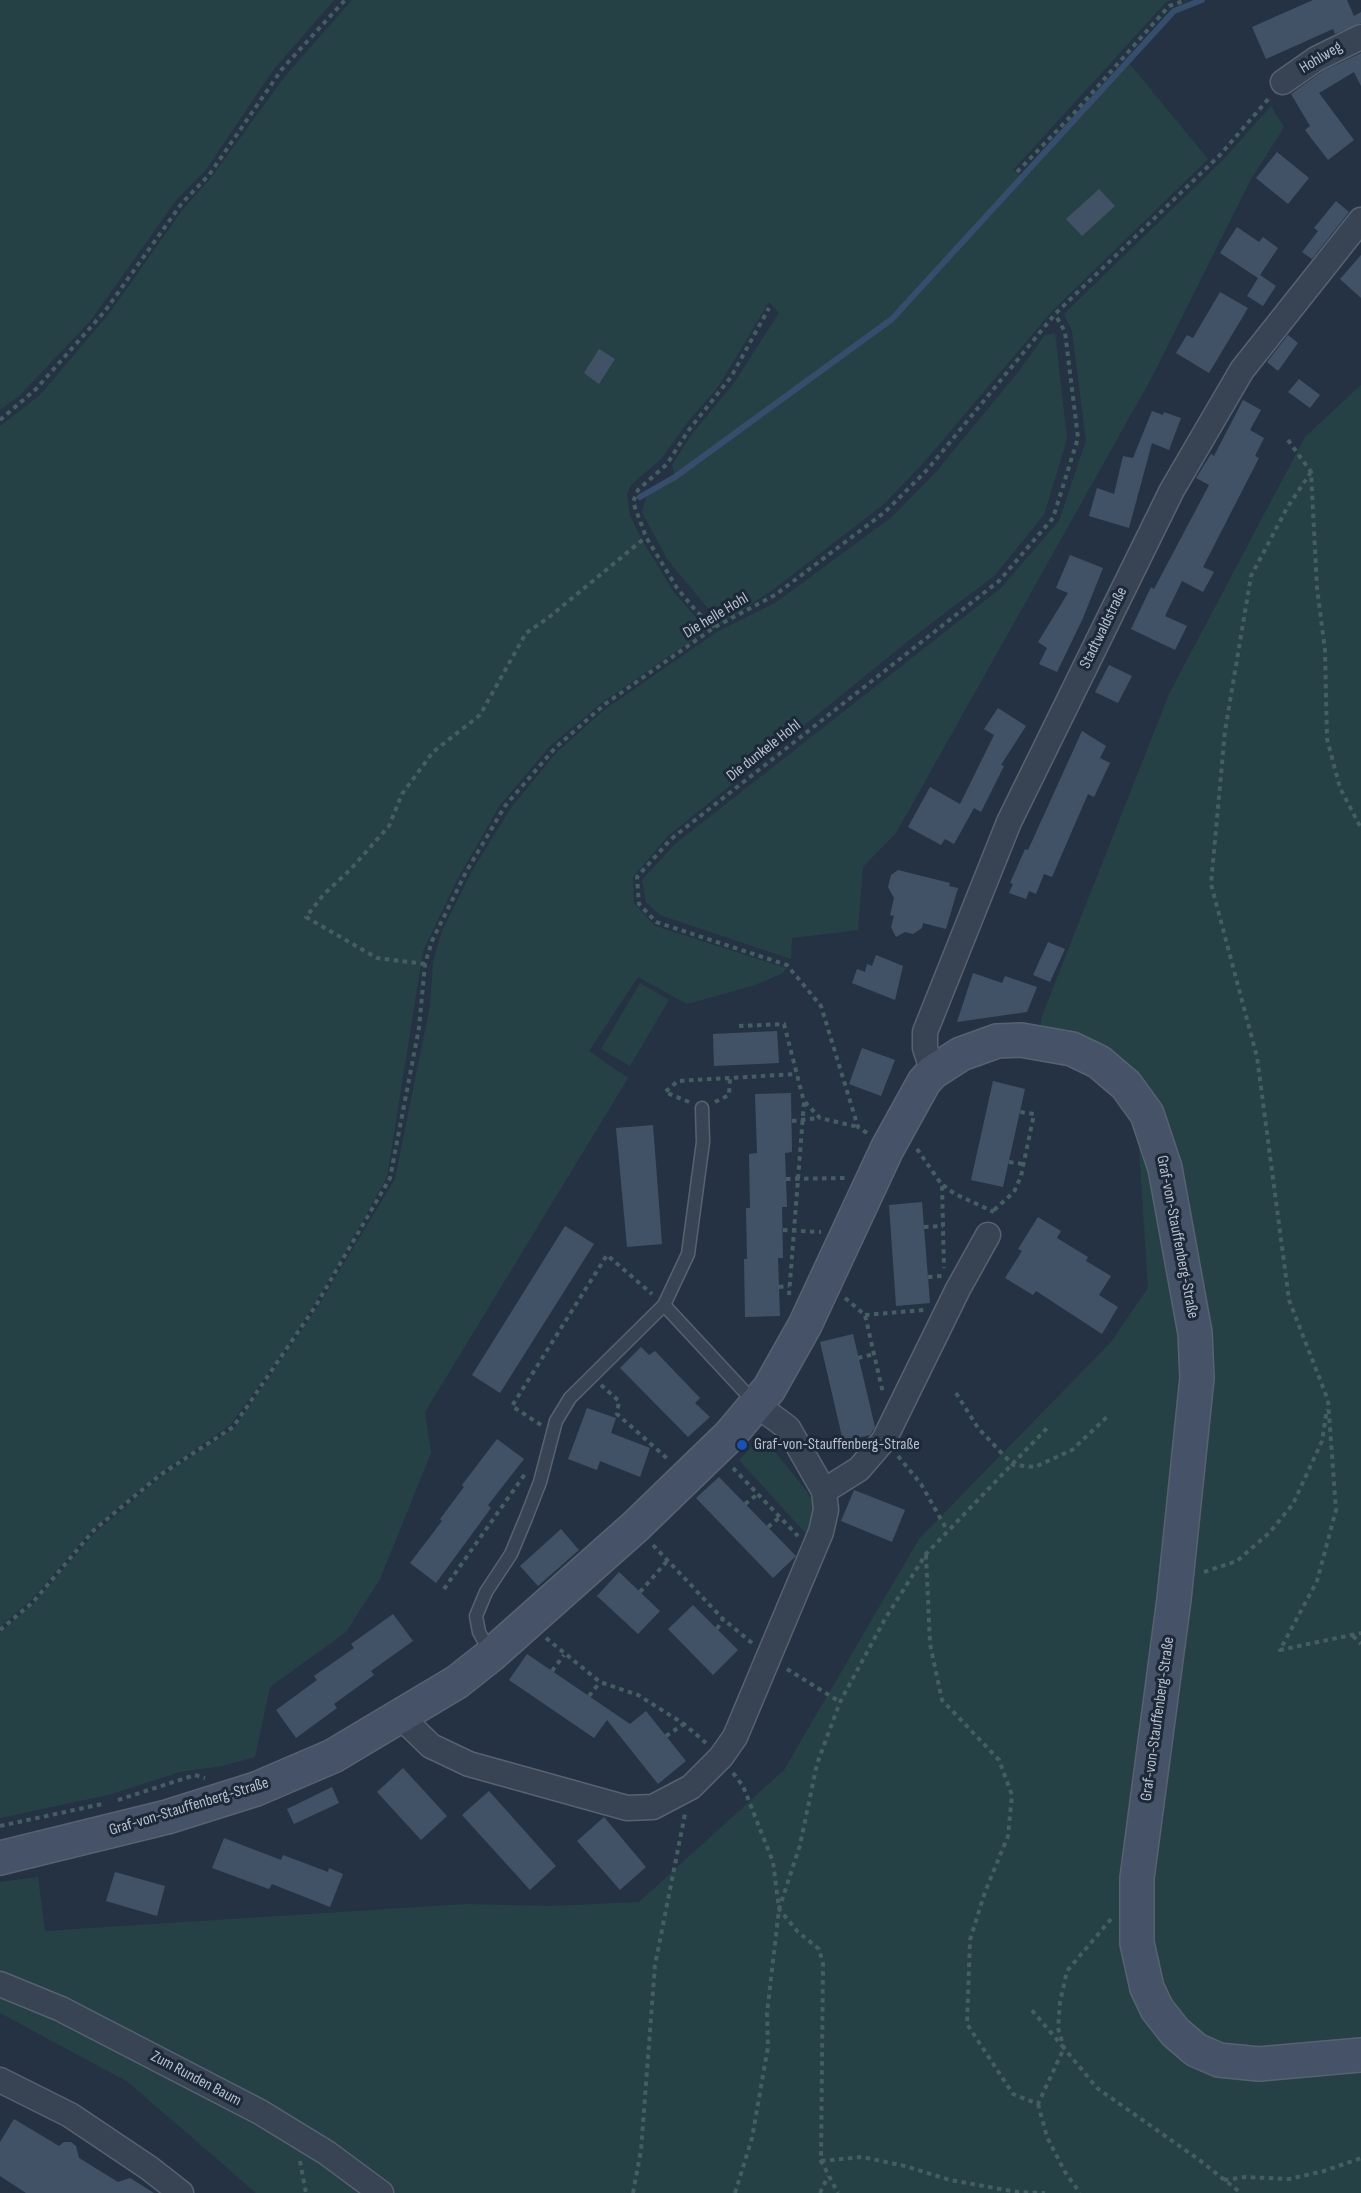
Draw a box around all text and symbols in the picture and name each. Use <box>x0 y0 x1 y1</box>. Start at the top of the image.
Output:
street label: Hohlweg <box>1296 38 1346 78</box>
street label: Stadtwaldstraße <box>1076 584 1132 672</box>
street label: Die helle Hohl <box>680 589 752 643</box>
street label: Die dunkele Hohl <box>723 716 805 786</box>
street label: Graf-von-Stauffenberg-Straße <box>1152 1154 1202 1320</box>
place label: Graf-von-Stauffenberg-Straße <box>754 1435 920 1455</box>
marker: Graf-von-Stauffenberg-Straße <box>735 1438 749 1452</box>
street label: Graf-von-Stauffenberg-Straße <box>1137 1636 1179 1802</box>
street label: Graf-von-Stauffenberg-Straße <box>107 1774 271 1840</box>
street label: Zum Runden Baum <box>147 2047 245 2111</box>

